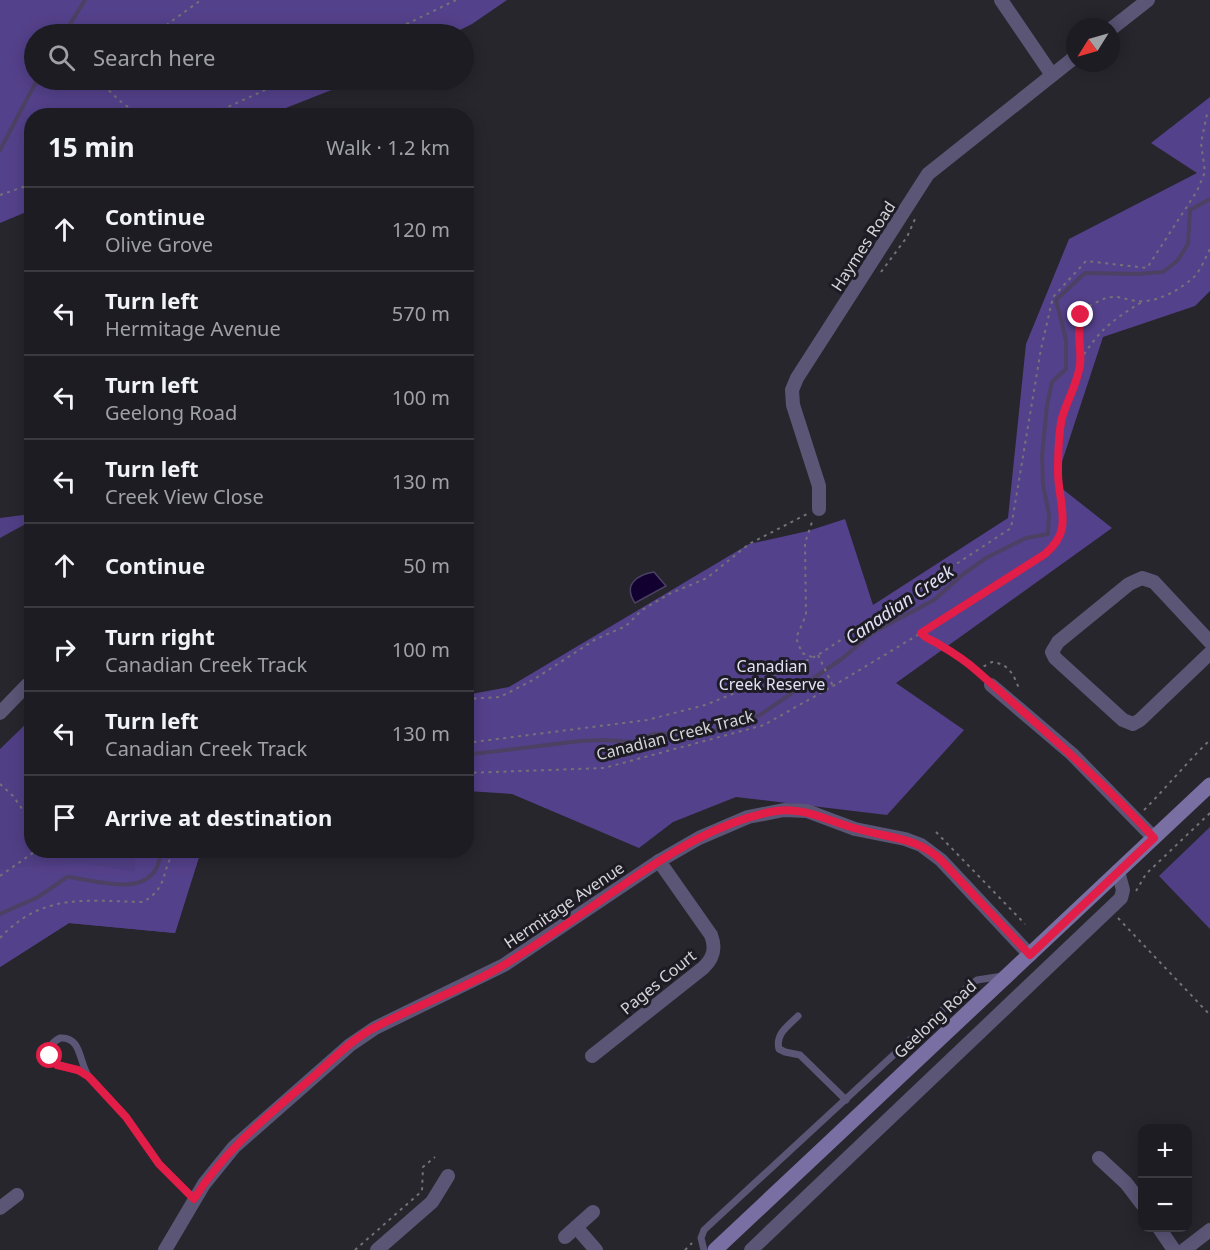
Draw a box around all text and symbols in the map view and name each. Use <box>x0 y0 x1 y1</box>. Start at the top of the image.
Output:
north arrow <box>1066 18 1120 72</box>
search box <box>24 24 474 90</box>
icon: search <box>45 41 78 74</box>
text: Search here <box>93 42 215 72</box>
text: 15 min <box>48 129 135 165</box>
text: Walk · 1.2 km <box>326 134 450 161</box>
street label: Haymes Road <box>826 197 900 295</box>
text: Continue <box>105 201 205 231</box>
icon: ahead <box>48 213 81 246</box>
text: 120 m <box>392 216 450 243</box>
text: Olive Grove <box>105 231 213 258</box>
text: Turn left <box>105 285 199 315</box>
icon: left <box>48 297 81 330</box>
text: 570 m <box>392 300 450 327</box>
route end <box>1067 301 1093 327</box>
text: Hermitage Avenue <box>105 315 281 342</box>
text: Turn left <box>105 369 199 399</box>
icon: left <box>48 381 81 414</box>
text: 100 m <box>392 384 450 411</box>
text: Geelong Road <box>105 399 237 426</box>
text: Turn left <box>105 453 199 483</box>
icon: left <box>48 465 81 498</box>
text: 130 m <box>392 468 450 495</box>
text: Creek View Close <box>105 483 264 510</box>
icon: ahead <box>48 549 81 582</box>
text: Continue <box>105 550 205 580</box>
text: 50 m <box>403 552 450 579</box>
water label: Canadian Creek <box>840 558 959 649</box>
text: Turn right <box>105 621 215 651</box>
icon: right <box>48 633 81 666</box>
text: 100 m <box>392 636 450 663</box>
text: Canadian Creek Track <box>105 651 307 678</box>
park label: Canadian Creek Reserve <box>719 655 825 695</box>
text: Turn left <box>105 705 199 735</box>
street label: Canadian Creek Track <box>594 705 757 765</box>
icon: left <box>48 717 81 750</box>
text: 130 m <box>392 720 450 747</box>
text: Canadian Creek Track <box>105 735 307 762</box>
icon: arrive <box>48 801 81 834</box>
text: Arrive at destination <box>105 802 332 832</box>
street label: Hermitage Avenue <box>500 857 628 953</box>
street label: Pages Court <box>616 945 701 1019</box>
street label: Geelong Road <box>889 975 981 1063</box>
route start <box>36 1042 62 1068</box>
map controls <box>1138 1124 1192 1232</box>
button: + <box>1138 1124 1192 1178</box>
button: − <box>1138 1178 1192 1232</box>

